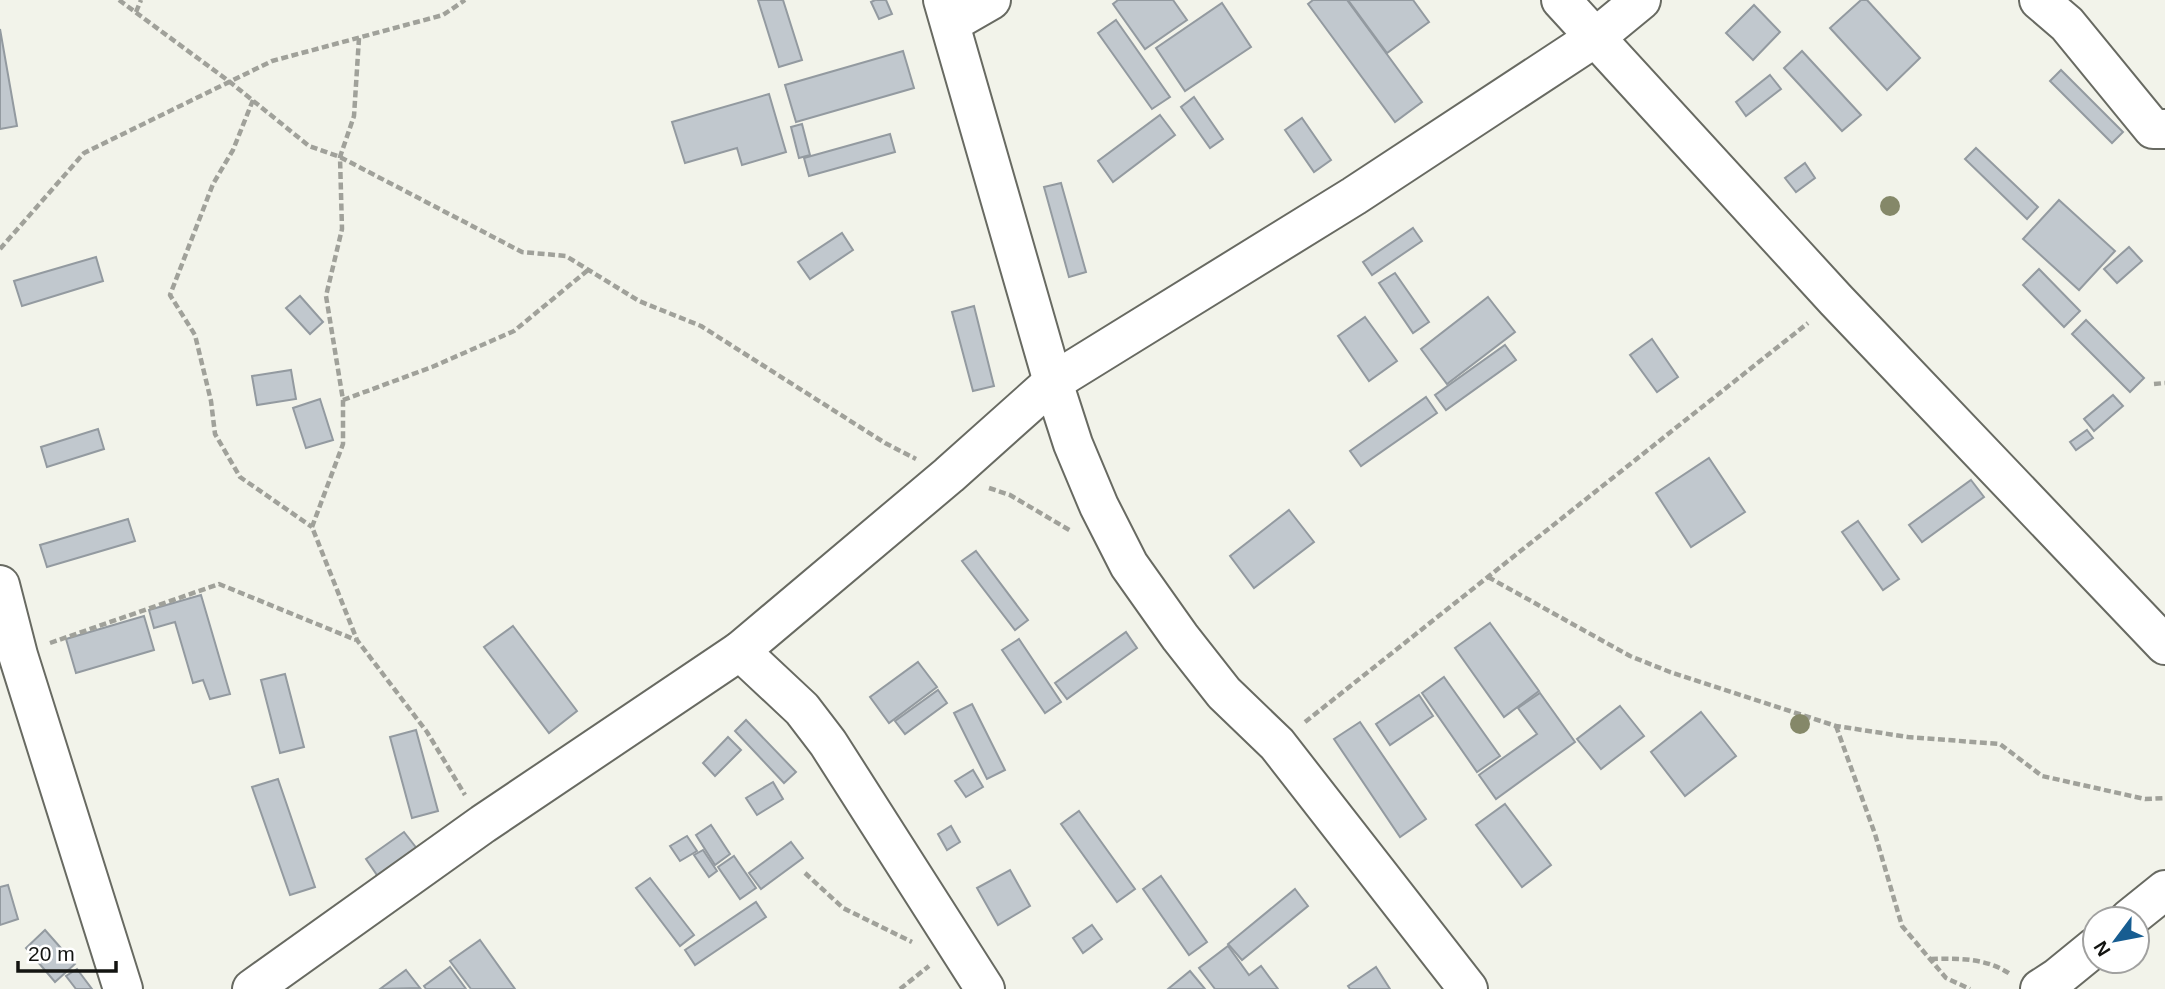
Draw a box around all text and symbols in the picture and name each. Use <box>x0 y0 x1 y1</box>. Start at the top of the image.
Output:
north arrow <box>2081 905 2151 975</box>
scale bar <box>18 930 116 974</box>
text: N <box>2089 937 2115 960</box>
text: 20 m <box>28 942 75 965</box>

